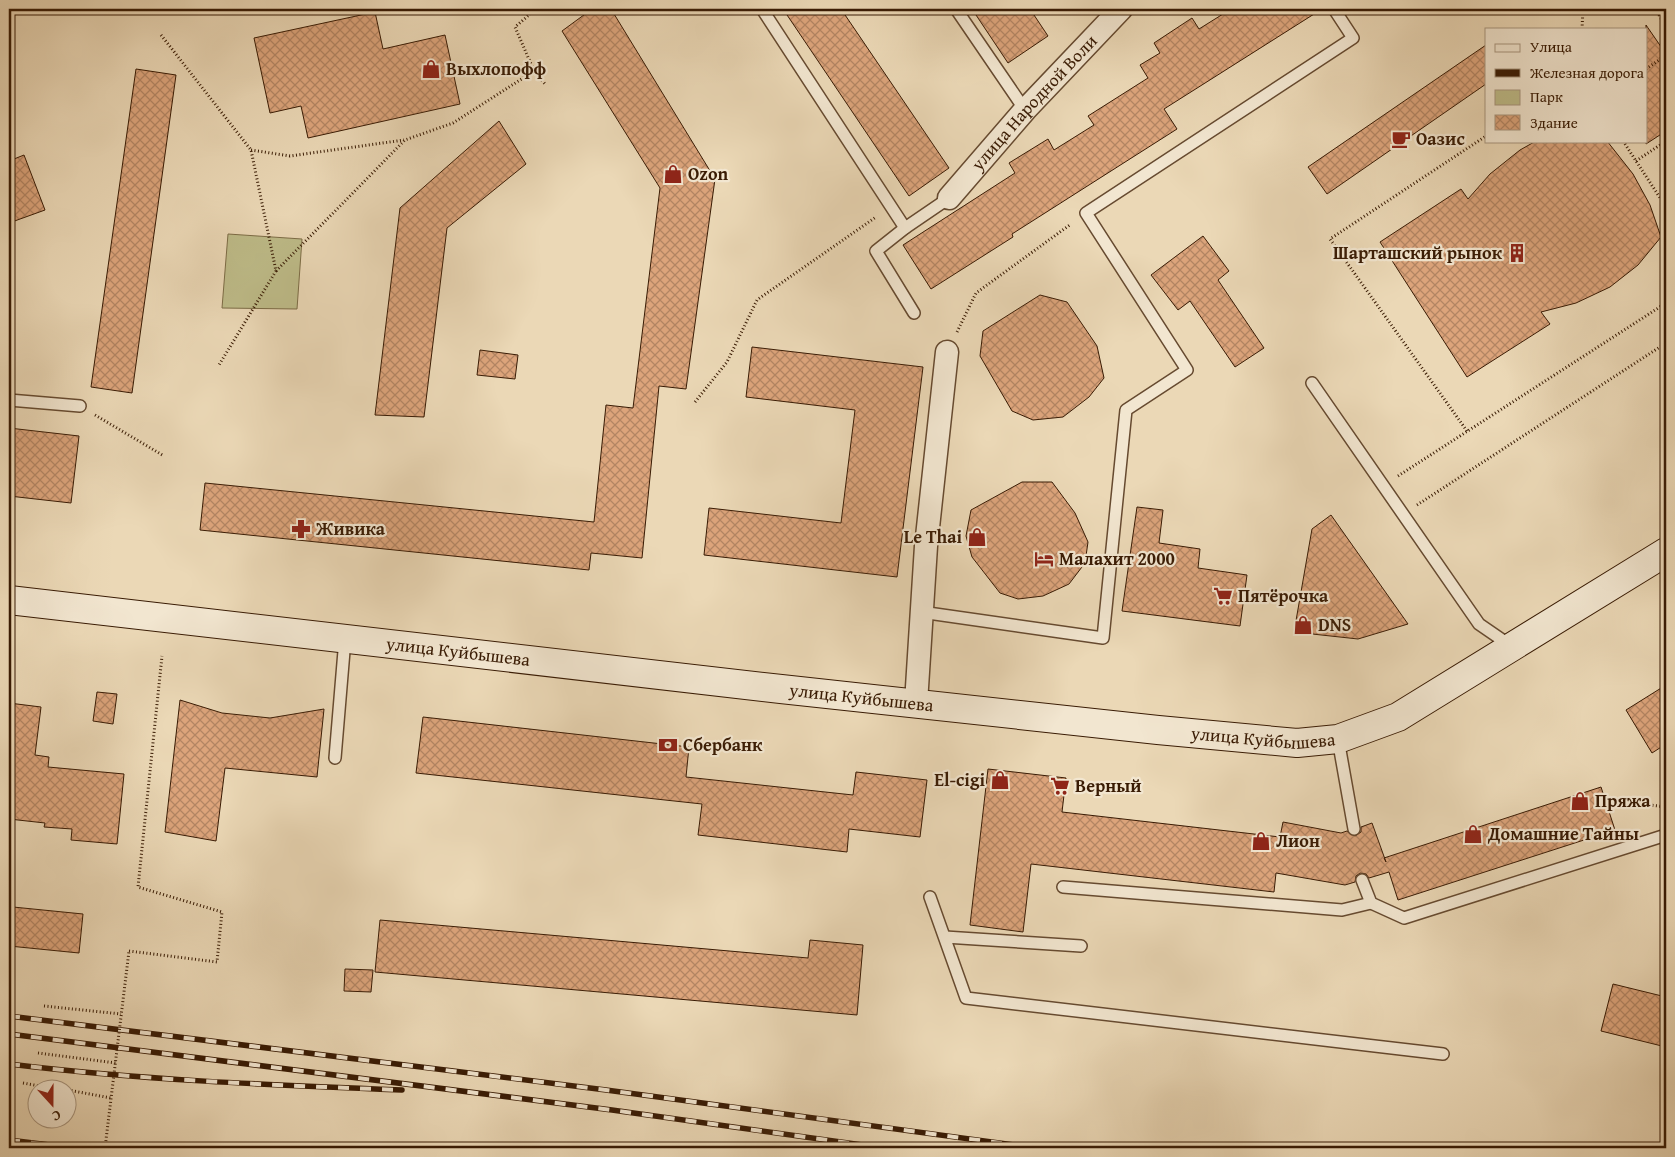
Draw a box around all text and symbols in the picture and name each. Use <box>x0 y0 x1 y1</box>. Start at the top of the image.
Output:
street label: улица Народной Воли <box>964 28 1103 177</box>
legend <box>1485 28 1648 142</box>
text: Улица <box>1530 36 1573 57</box>
place label: Выхлопофф <box>446 55 547 82</box>
shop icon: Выхлопофф <box>420 58 442 80</box>
text: Железная дорога <box>1529 62 1645 83</box>
text: Парк <box>1530 86 1563 107</box>
text: Здание <box>1530 112 1578 133</box>
place label: Оазис <box>1416 125 1465 152</box>
cafe icon: Оазис <box>1390 128 1412 150</box>
place label: Ozon <box>688 160 728 187</box>
shop icon: Ozon <box>662 163 684 185</box>
place label: Шарташский рынок <box>1333 239 1503 266</box>
building icon: Шарташский рынок <box>1506 242 1528 264</box>
place label: Живика <box>315 515 386 542</box>
pharmacy icon: Живика <box>290 518 312 540</box>
place label: Le Thai <box>904 523 962 550</box>
shop icon: Le Thai <box>966 526 988 548</box>
place label: Малахит 2000 <box>1059 545 1175 572</box>
hotel icon: Малахит 2000 <box>1033 548 1055 570</box>
place label: Пятёрочка <box>1238 582 1329 609</box>
supermarket icon: Пятёрочка <box>1212 585 1234 607</box>
place label: DNS <box>1318 611 1351 638</box>
shop icon: DNS <box>1292 614 1314 636</box>
street label: улица Куйбышева <box>384 629 532 673</box>
street label: улица Куйбышева <box>787 676 935 719</box>
street label: улица Куйбышева <box>1189 719 1337 756</box>
place label: Сбербанк <box>683 731 763 758</box>
bank icon: Сбербанк <box>657 734 679 756</box>
place label: El-cigi <box>934 766 985 793</box>
shop icon: El-cigi <box>989 769 1011 791</box>
place label: Верный <box>1075 772 1141 799</box>
supermarket icon: Верный <box>1049 775 1071 797</box>
place label: Пряжа <box>1595 787 1651 814</box>
shop icon: Пряжа <box>1569 790 1591 812</box>
place label: Домашние Тайны <box>1487 820 1639 847</box>
shop icon: Домашние Тайны <box>1462 823 1484 845</box>
place label: Лион <box>1276 827 1320 854</box>
shop icon: Лион <box>1250 830 1272 852</box>
north arrow <box>28 1080 78 1130</box>
text: С <box>49 1105 64 1127</box>

